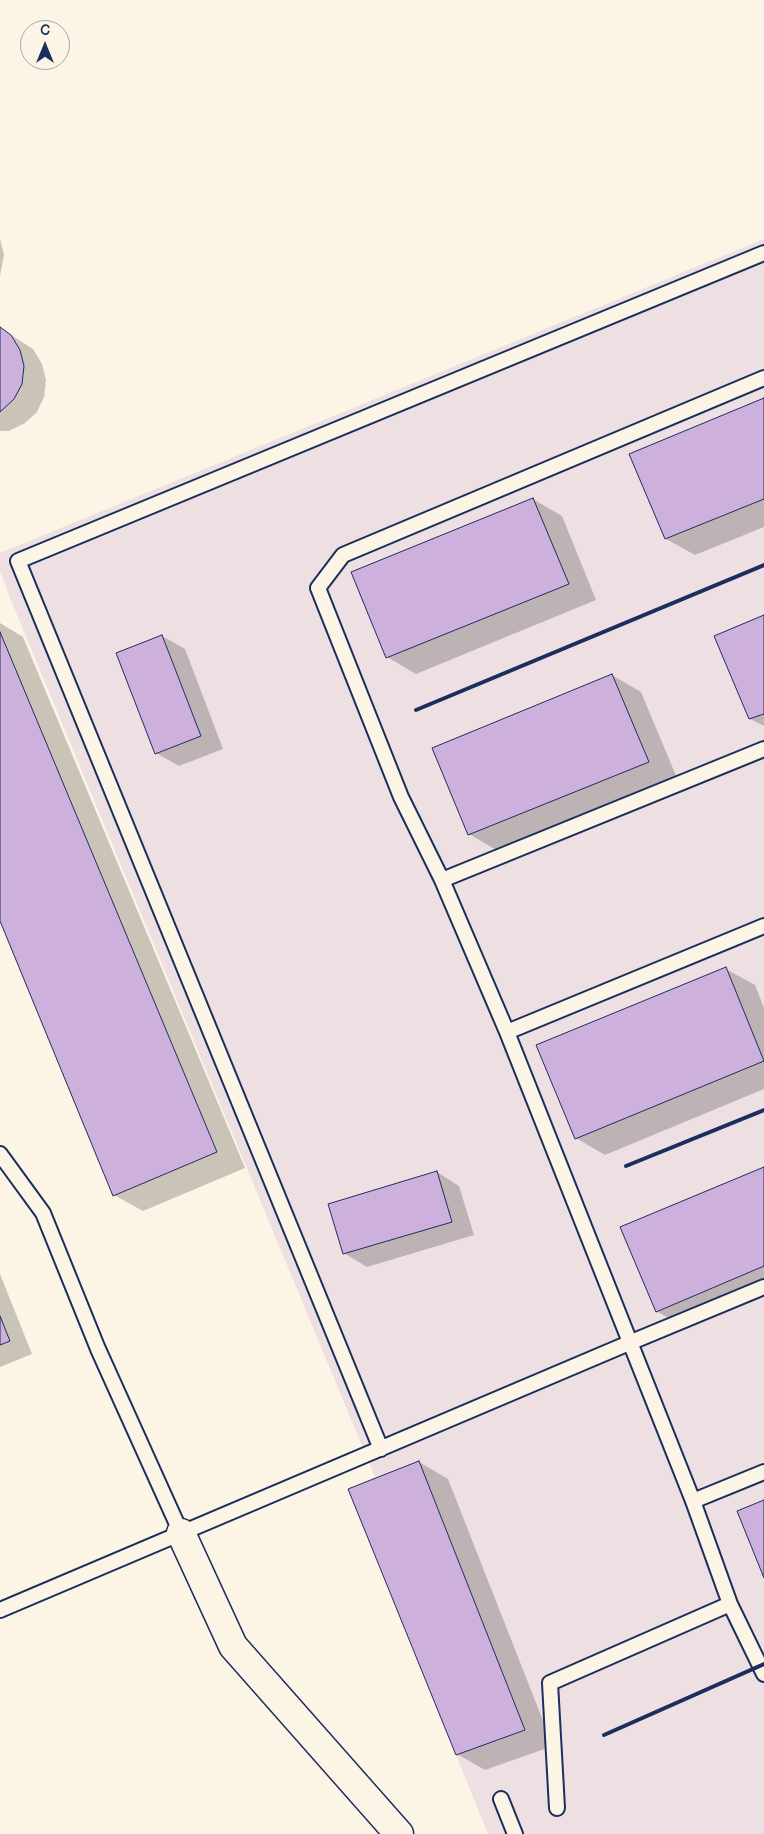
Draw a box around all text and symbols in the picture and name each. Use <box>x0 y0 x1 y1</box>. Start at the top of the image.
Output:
north arrow <box>20 20 70 70</box>
text: С <box>40 22 50 39</box>

